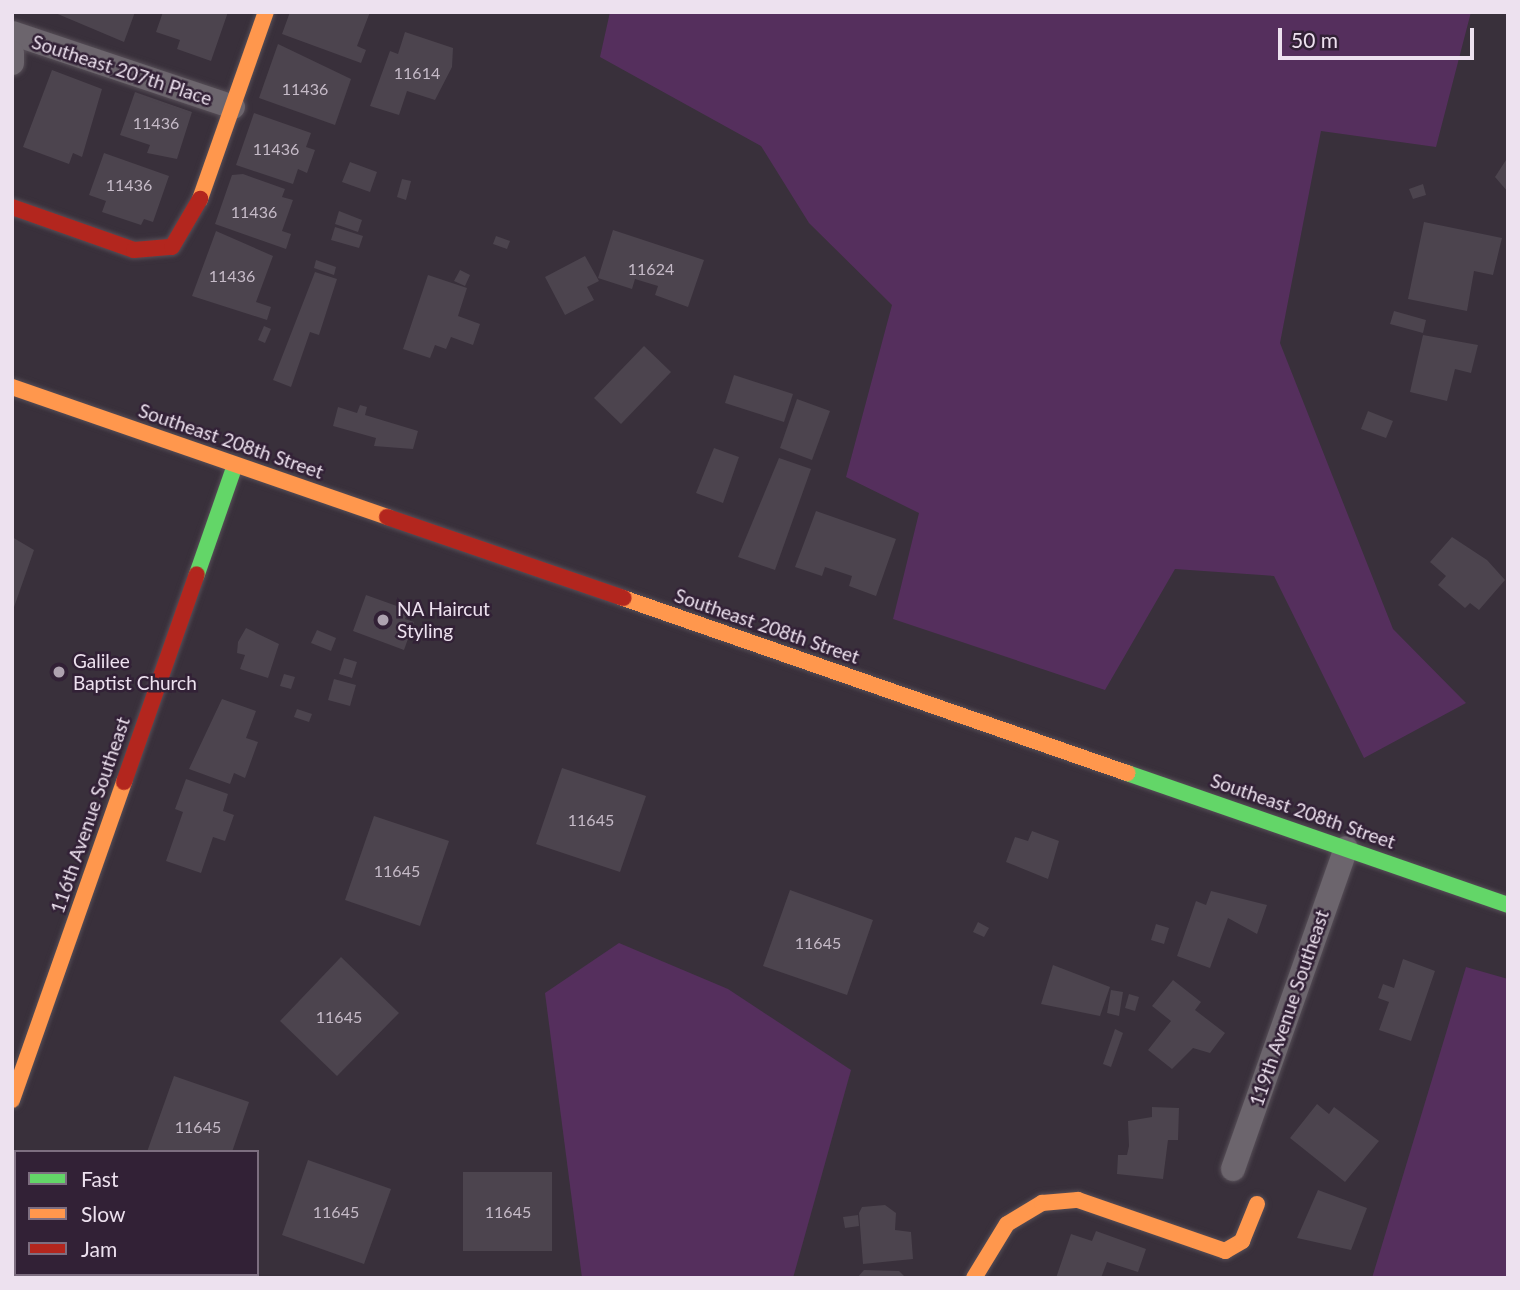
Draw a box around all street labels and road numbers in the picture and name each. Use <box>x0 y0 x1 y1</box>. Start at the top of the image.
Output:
street label: Southeast 207th Place <box>29 30 215 110</box>
street label: Southeast 208th Street <box>136 399 326 483</box>
street label: Southeast 208th Street <box>672 584 862 668</box>
street label: 116th Avenue Southeast <box>46 714 134 916</box>
street label: Southeast 208th Street <box>1208 769 1398 853</box>
street label: 119th Avenue Southeast <box>1245 907 1333 1109</box>

